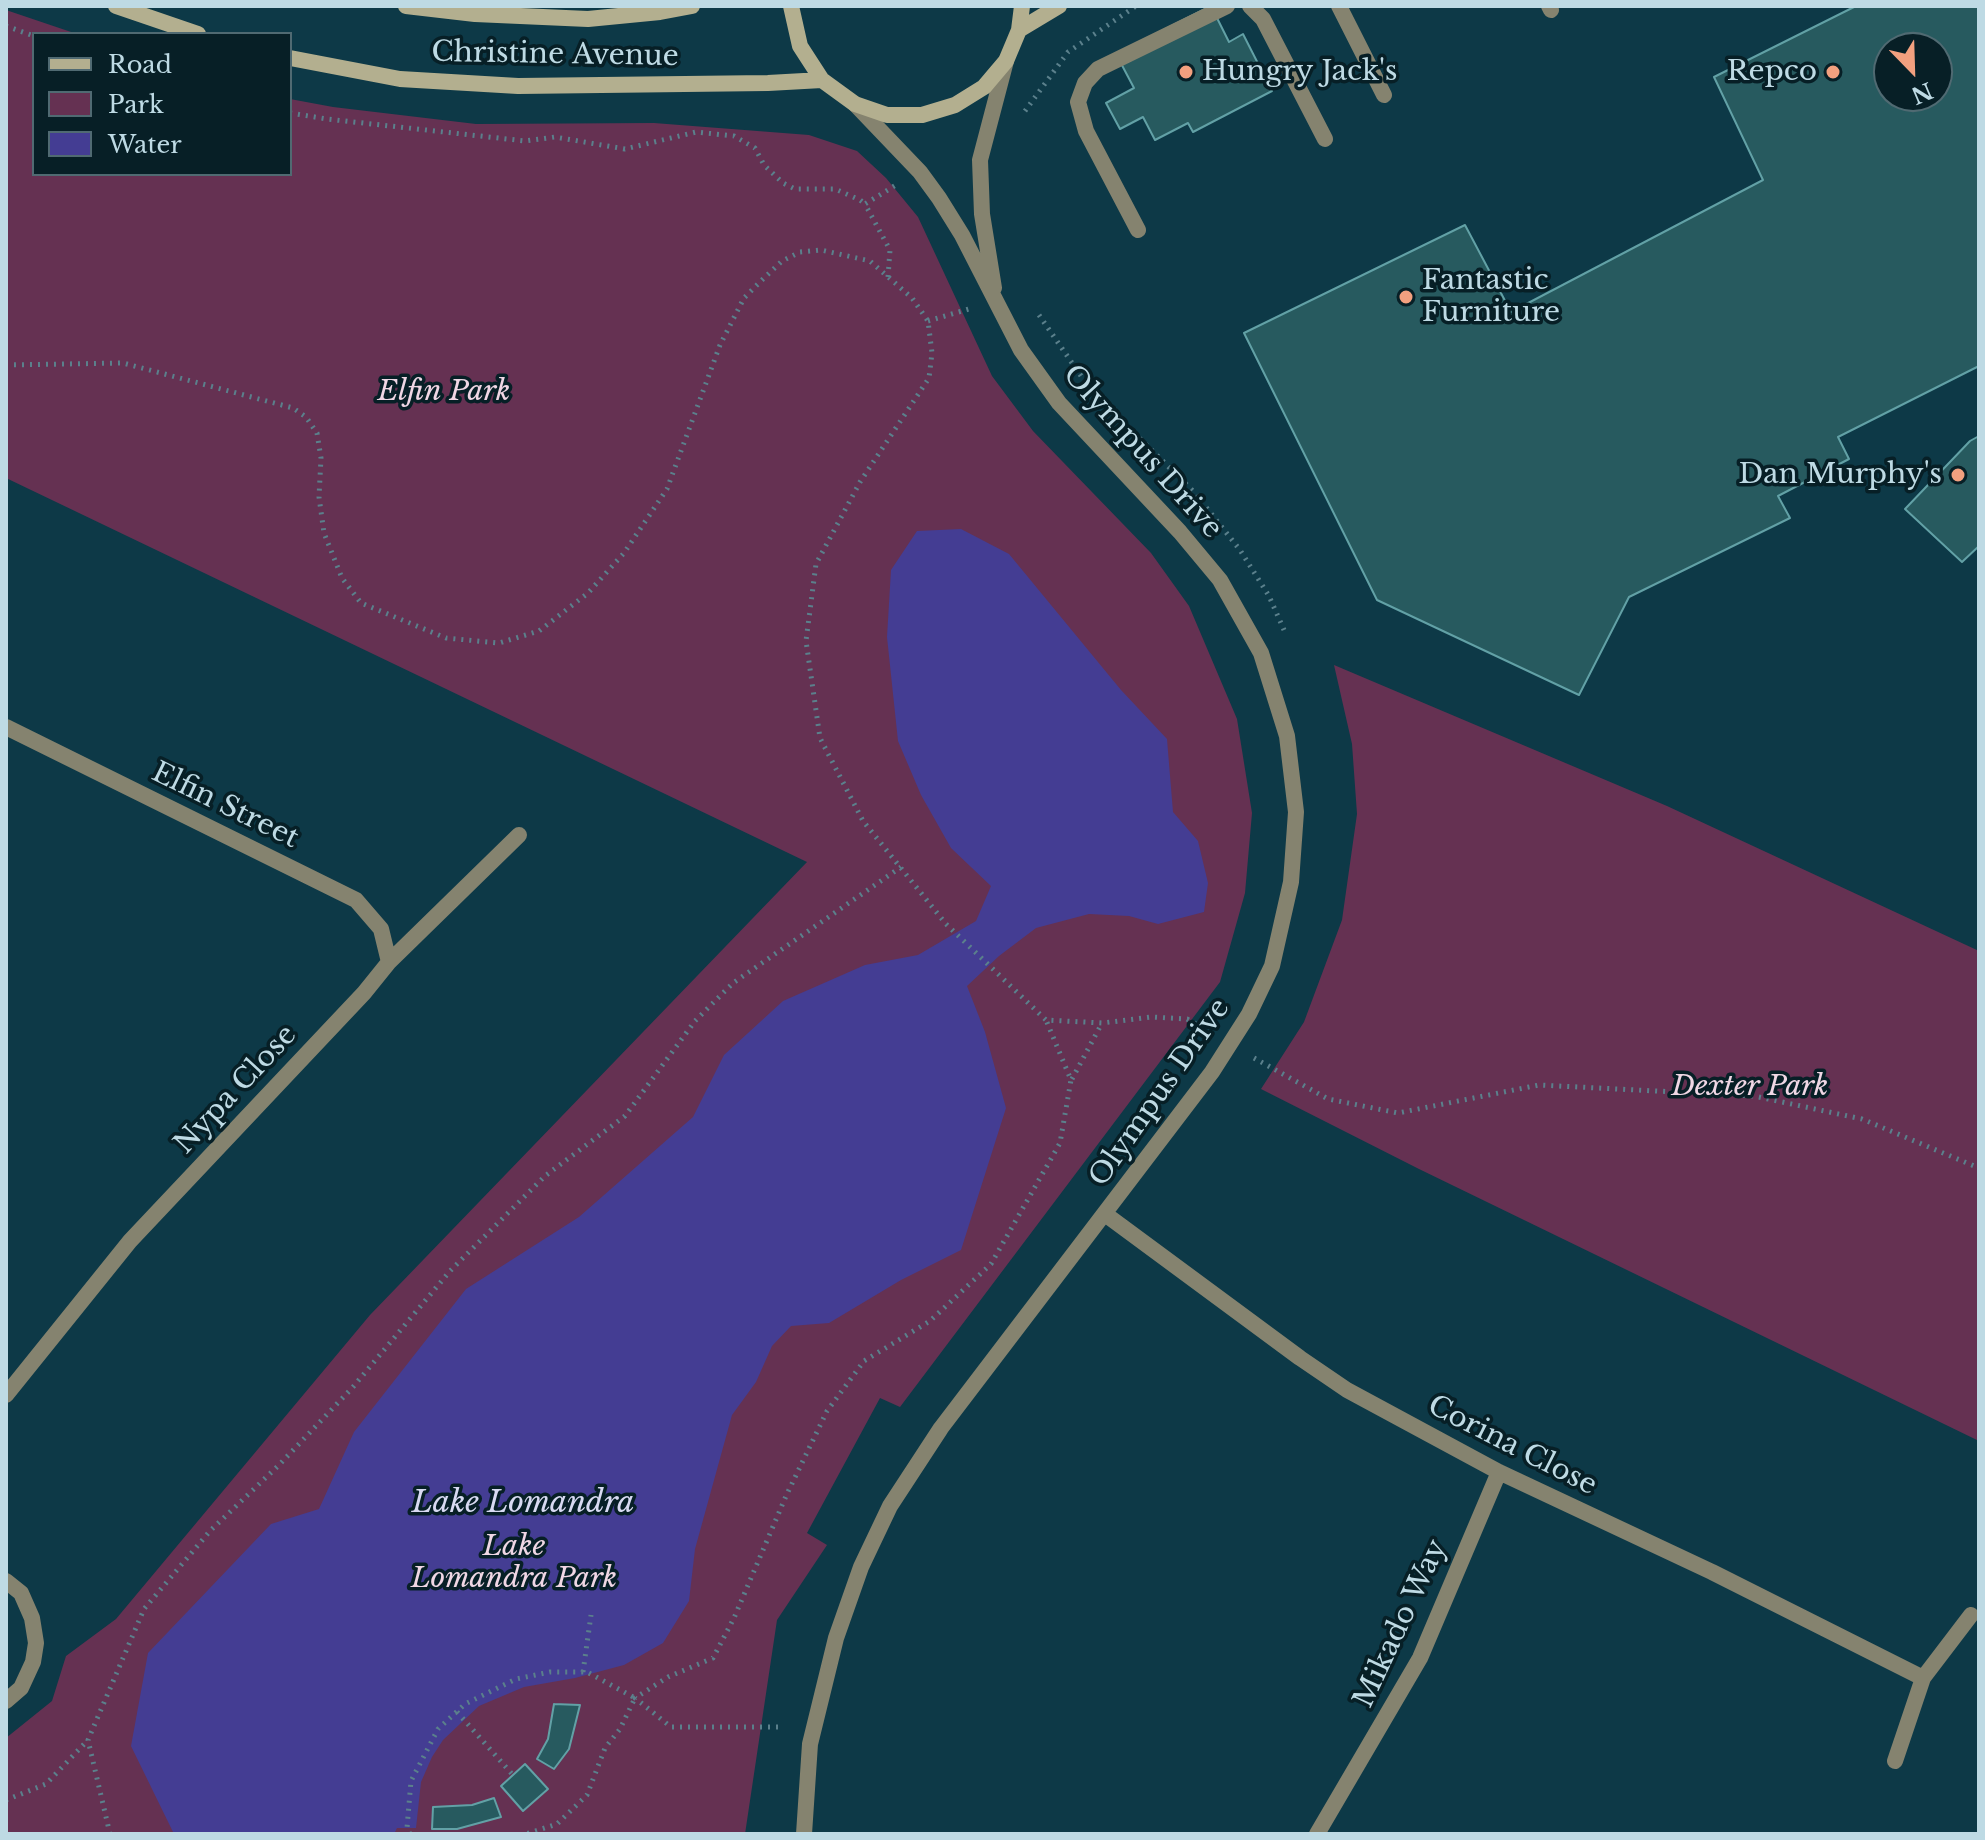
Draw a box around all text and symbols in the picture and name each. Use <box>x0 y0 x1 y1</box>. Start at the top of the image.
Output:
legend <box>32 32 292 176</box>
north arrow <box>1873 32 1953 112</box>
street label: Christine Avenue <box>431 36 679 74</box>
text: Road <box>108 50 172 79</box>
place label: Hungry Jack's <box>1202 55 1397 89</box>
place label: Repco <box>1727 55 1817 89</box>
marker: Hungry Jack's <box>1177 63 1195 81</box>
marker: Repco <box>1824 63 1842 81</box>
text: N <box>1907 76 1937 109</box>
text: Park <box>108 90 164 119</box>
text: Water <box>108 130 182 159</box>
place label: Fantastic Furniture <box>1422 264 1560 330</box>
marker: Fantastic Furniture <box>1397 288 1415 306</box>
street label: Olympus Drive <box>1055 358 1229 546</box>
park label: Elfin Park <box>378 375 510 409</box>
place label: Dan Murphy's <box>1739 458 1942 492</box>
marker: Dan Murphy's <box>1949 466 1967 484</box>
street label: Elfin Street <box>146 756 304 856</box>
street label: Olympus Drive <box>1083 993 1237 1193</box>
street label: Nypa Close <box>168 1019 304 1161</box>
park label: Dexter Park <box>1672 1070 1828 1104</box>
street label: Corina Close <box>1422 1389 1602 1503</box>
water label: Lake Lomandra <box>412 1486 634 1522</box>
park label: Lake Lomandra Park <box>411 1530 617 1596</box>
street label: Mikado Way <box>1347 1535 1455 1713</box>

